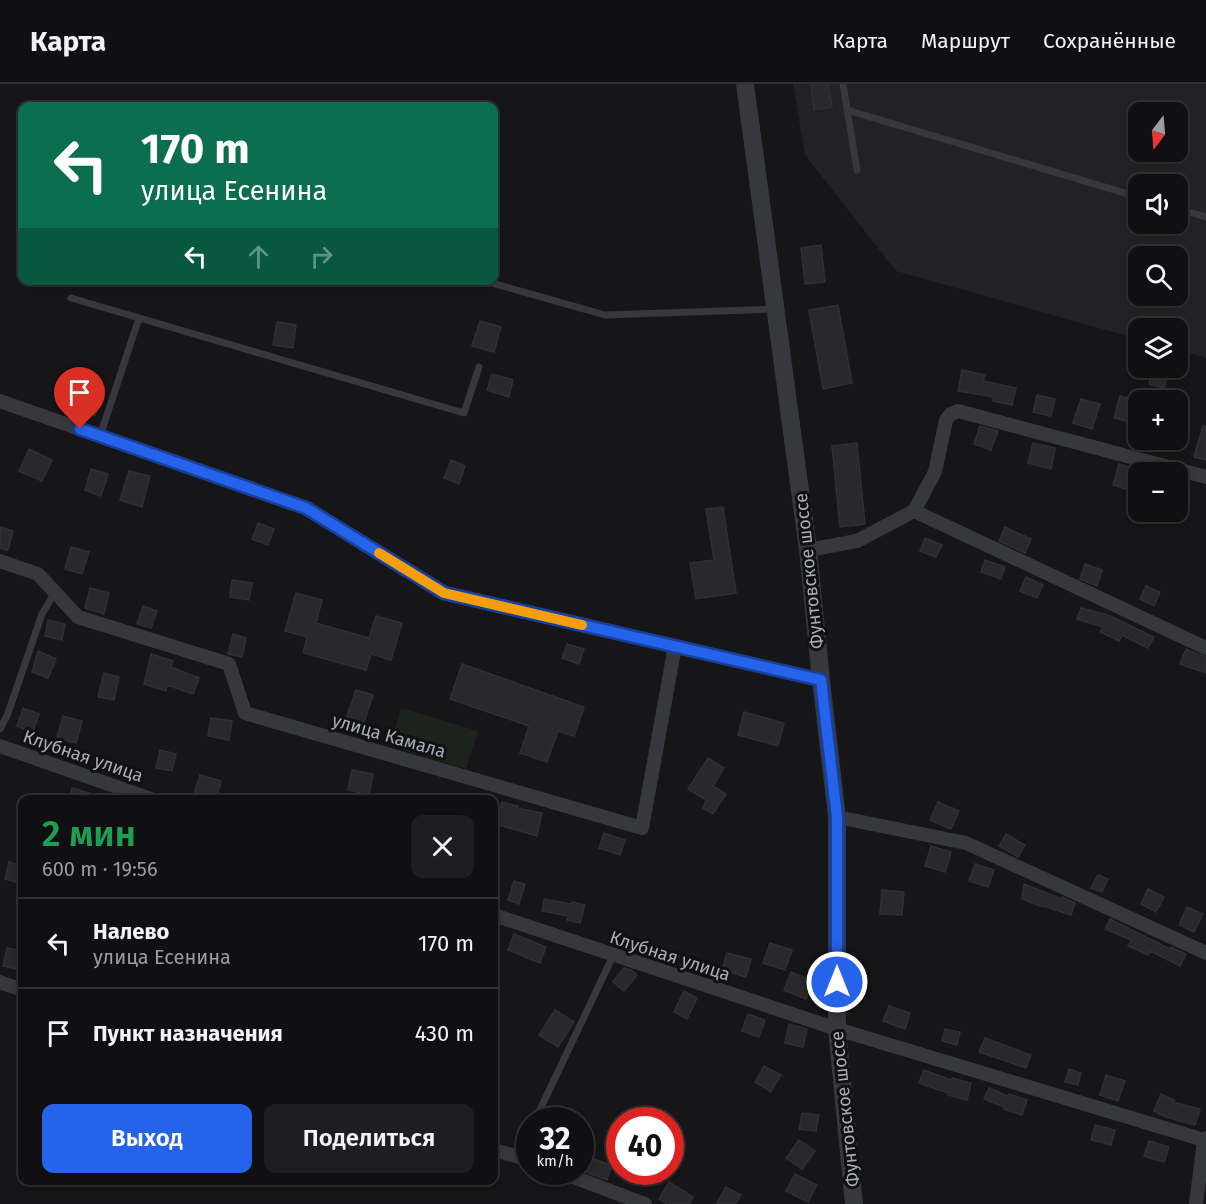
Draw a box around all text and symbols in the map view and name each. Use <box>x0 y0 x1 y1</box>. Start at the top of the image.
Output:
text: Карта <box>30 25 106 58</box>
text: Карта <box>832 28 888 54</box>
text: Маршрут <box>921 28 1010 54</box>
text: Сохранённые <box>1043 28 1176 54</box>
north arrow <box>1128 102 1188 162</box>
map controls <box>1128 102 1188 522</box>
text: 170 m <box>141 124 250 174</box>
icon: left <box>42 126 120 204</box>
button: sound <box>1128 174 1188 234</box>
text: улица Есенина <box>141 175 327 207</box>
icon: left <box>179 240 212 273</box>
icon: ahead <box>242 240 275 273</box>
icon: right <box>305 240 338 273</box>
button: search <box>1128 246 1188 306</box>
button: layers <box>1128 318 1188 378</box>
pin <box>54 367 105 429</box>
icon: arrive <box>63 376 96 409</box>
button: + <box>1128 390 1188 450</box>
button: − <box>1128 462 1188 522</box>
street label: Фунтовское шоссе <box>790 492 828 650</box>
street label: улица Камала <box>330 709 448 763</box>
street label: Клубная улица <box>20 725 146 787</box>
text: 2 мин <box>42 812 136 856</box>
button: close <box>411 815 474 878</box>
text: 600 m · 19:56 <box>42 857 158 881</box>
text: Налево <box>93 918 169 945</box>
street label: Клубная улица <box>607 926 733 986</box>
icon: left <box>42 927 75 960</box>
text: 170 m <box>418 930 474 957</box>
text: улица Есенина <box>93 945 231 969</box>
position arrow <box>805 950 869 1014</box>
icon: arrive <box>42 1017 75 1050</box>
text: Пункт назначения <box>93 1020 283 1047</box>
text: 430 m <box>415 1020 474 1047</box>
street label: Фунтовское шоссе <box>826 1030 864 1188</box>
button: Выход <box>42 1104 252 1173</box>
button: Поделиться <box>264 1104 474 1173</box>
speed limit sign: 40 <box>606 1107 684 1185</box>
text: 32 <box>540 1121 570 1157</box>
text: km/h <box>536 1152 574 1170</box>

